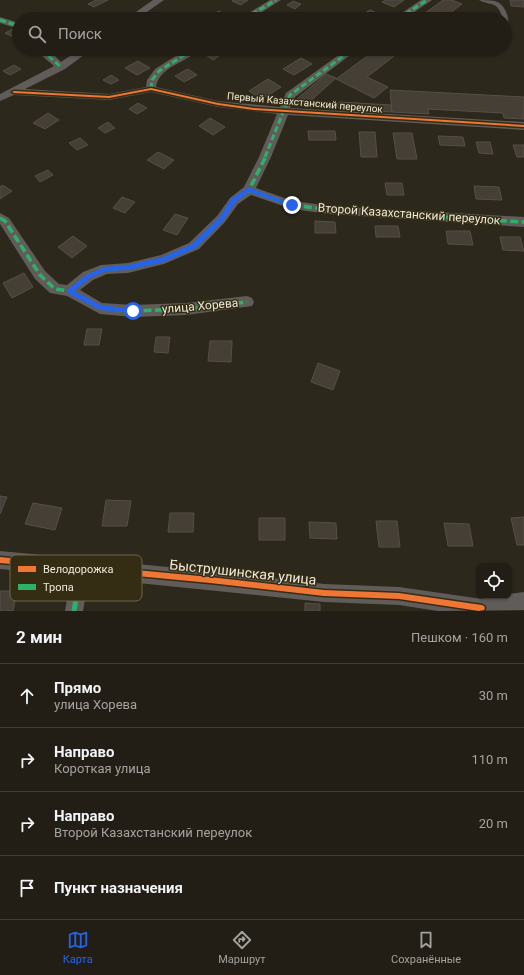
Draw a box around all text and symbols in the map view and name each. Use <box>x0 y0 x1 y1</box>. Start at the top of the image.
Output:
search box <box>12 12 512 56</box>
icon: search <box>26 23 48 45</box>
text: Поиск <box>58 25 102 43</box>
street label: Первый Казахстанский переулок <box>227 90 384 115</box>
route end <box>283 196 301 214</box>
street label: Второй Казахстанский переулок <box>317 201 501 227</box>
street label: улица Хорева <box>161 296 239 316</box>
route start <box>124 302 142 320</box>
legend <box>10 555 142 601</box>
street label: Быструшинская улица <box>169 556 317 588</box>
text: Велодорожка <box>43 563 114 576</box>
map controls <box>476 563 512 599</box>
button: locate <box>476 563 512 599</box>
text: Тропа <box>43 581 74 594</box>
text: 2 мин <box>16 627 62 647</box>
text: Пешком · 160 m <box>411 630 508 645</box>
text: Прямо <box>54 679 101 697</box>
icon: ahead <box>16 685 38 707</box>
text: 30 m <box>479 688 508 703</box>
text: улица Хорева <box>54 697 137 712</box>
text: Направо <box>54 743 115 761</box>
icon: right <box>16 749 38 771</box>
text: 110 m <box>471 752 508 767</box>
text: Короткая улица <box>54 761 151 776</box>
text: Направо <box>54 807 115 825</box>
icon: right <box>16 813 38 835</box>
text: 20 m <box>479 816 508 831</box>
text: Второй Казахстанский переулок <box>54 825 252 840</box>
icon: arrive <box>16 877 38 899</box>
text: Пункт назначения <box>54 879 183 897</box>
tab: Карта <box>63 929 93 966</box>
tab: Маршрут <box>218 929 266 966</box>
tab: Сохранённые <box>391 929 461 966</box>

